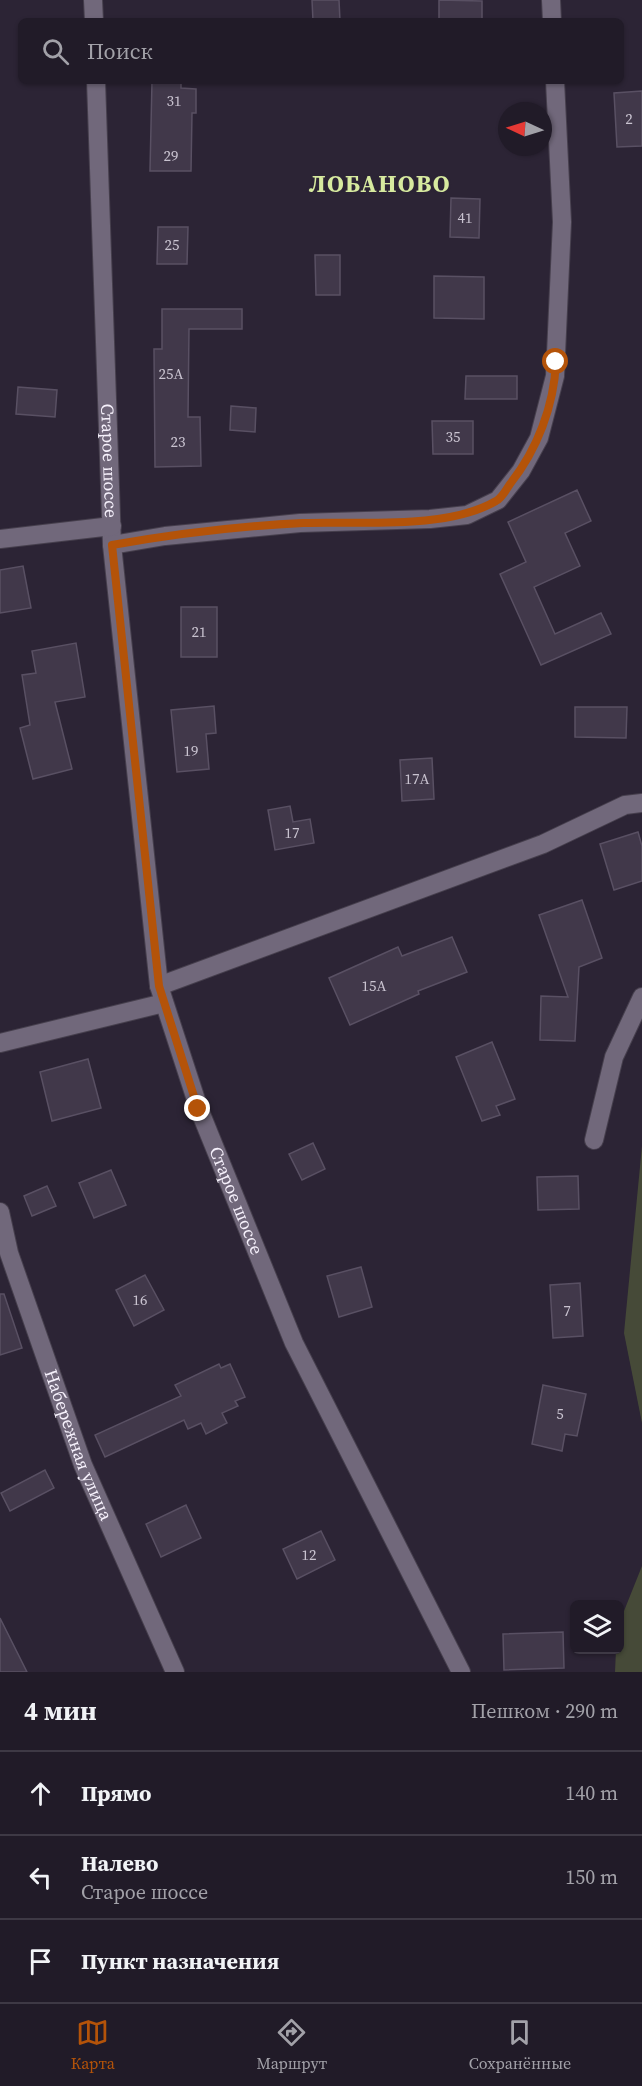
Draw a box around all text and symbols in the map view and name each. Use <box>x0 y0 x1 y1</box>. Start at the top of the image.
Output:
search box <box>18 18 624 84</box>
icon: search <box>39 35 72 68</box>
text: Поиск <box>87 36 153 66</box>
house number: 31 <box>166 90 182 111</box>
north arrow <box>498 102 552 156</box>
house number: 2 <box>625 108 633 129</box>
house number: 29 <box>163 145 179 166</box>
district label: ЛОБАНОВО <box>309 167 451 200</box>
house number: 41 <box>457 207 473 228</box>
house number: 25 <box>164 234 180 255</box>
route start <box>542 348 568 374</box>
house number: 25А <box>159 363 184 384</box>
street label: Старое шоссе <box>95 403 124 518</box>
house number: 35 <box>445 426 461 447</box>
house number: 23 <box>170 431 186 452</box>
house number: 21 <box>191 621 207 642</box>
house number: 19 <box>183 740 199 761</box>
house number: 17А <box>405 768 430 789</box>
house number: 17 <box>284 822 300 843</box>
house number: 15А <box>362 975 387 996</box>
route end <box>184 1095 210 1121</box>
street label: Старое шоссе <box>204 1143 270 1258</box>
house number: 16 <box>132 1289 148 1310</box>
house number: 7 <box>563 1300 571 1321</box>
street label: Набережная улица <box>39 1366 119 1525</box>
house number: 5 <box>556 1403 564 1424</box>
house number: 12 <box>301 1544 317 1565</box>
map controls <box>570 1600 624 1654</box>
button: layers <box>570 1600 624 1654</box>
text: 4 мин <box>24 1693 97 1729</box>
text: Пешком · 290 m <box>471 1697 618 1725</box>
icon: ahead <box>24 1777 57 1810</box>
text: Прямо <box>81 1778 151 1808</box>
text: 140 m <box>565 1779 618 1807</box>
text: Налево <box>81 1848 158 1878</box>
icon: left <box>24 1861 57 1894</box>
text: 150 m <box>565 1863 618 1891</box>
text: Старое шоссе <box>81 1878 208 1906</box>
icon: arrive <box>24 1945 57 1978</box>
text: Пункт назначения <box>81 1946 279 1976</box>
tab: Карта <box>71 2016 115 2074</box>
tab: Маршрут <box>257 2016 327 2074</box>
tab: Сохранённые <box>469 2016 571 2074</box>

